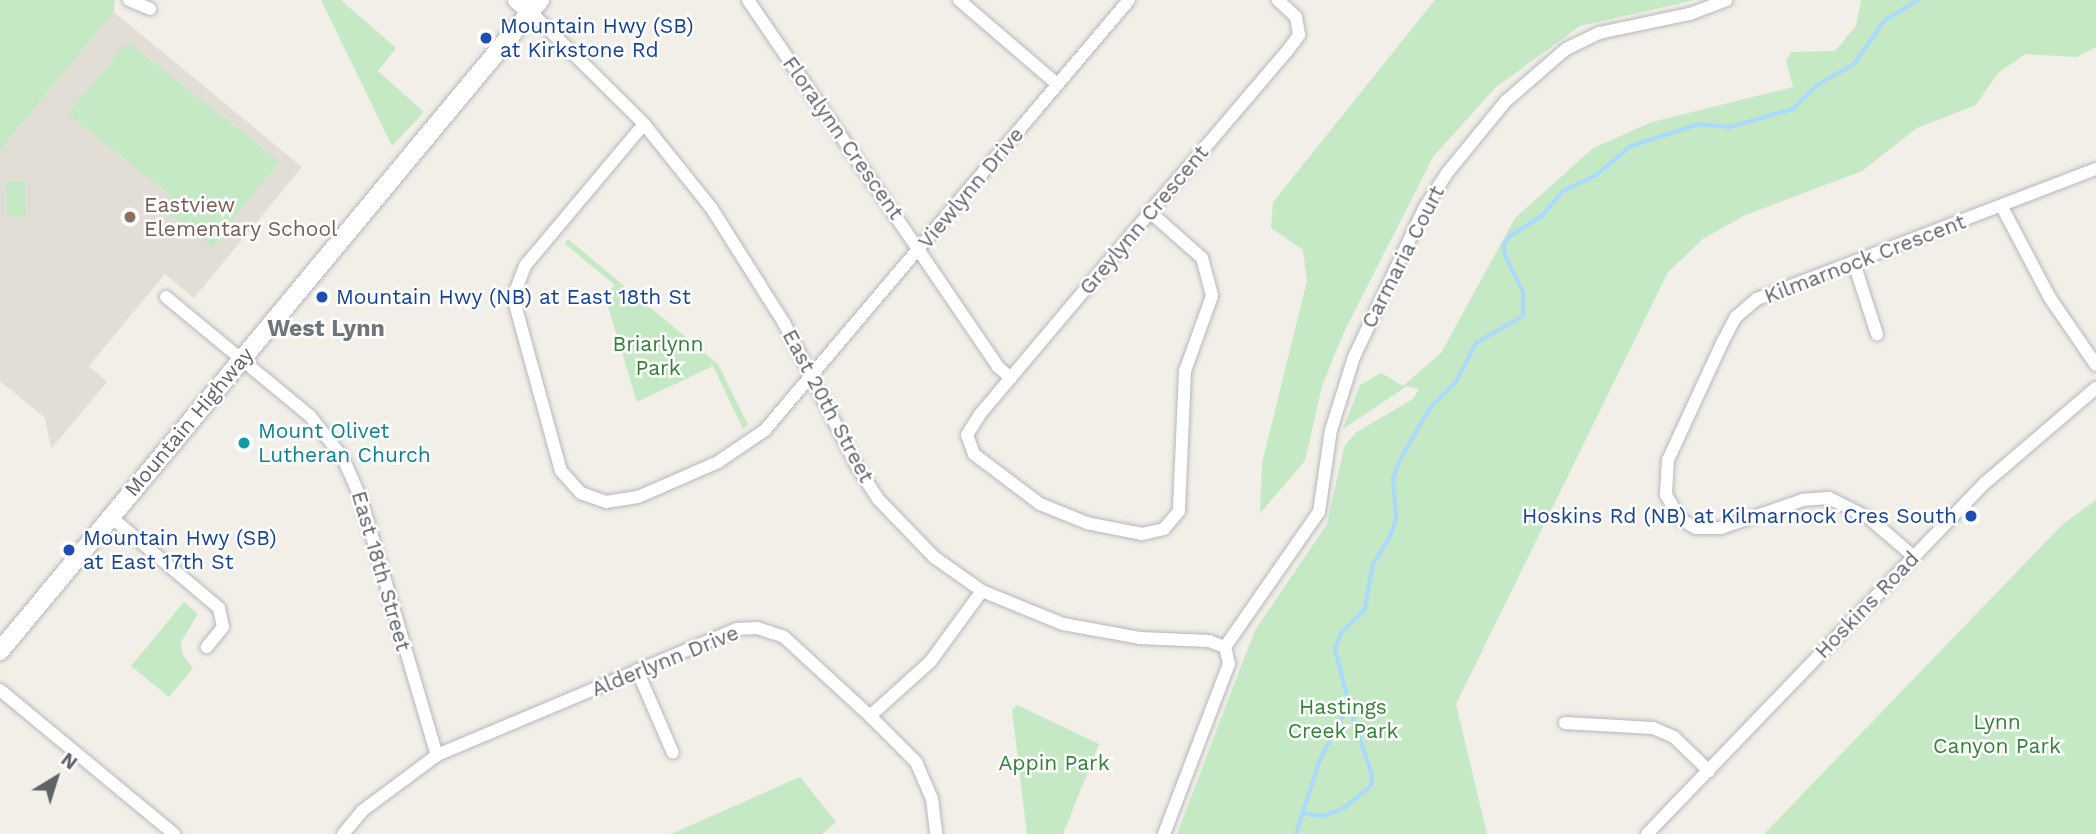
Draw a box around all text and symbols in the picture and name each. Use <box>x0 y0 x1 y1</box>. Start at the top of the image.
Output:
place label: Mountain Hwy (SB) at Kirkstone Rd <box>500 13 694 63</box>
marker: Mountain Hwy (SB) at Kirkstone Rd <box>478 30 494 46</box>
street label: Floralynn Crescent <box>777 52 909 224</box>
street label: Viewlynn Drive <box>913 122 1029 254</box>
street label: Greylynn Crescent <box>1074 140 1214 300</box>
street label: Carmaria Court <box>1356 181 1450 333</box>
place label: Eastview Elementary School <box>144 192 338 242</box>
marker: Eastview Elementary School <box>122 209 138 225</box>
street label: Kilmarnock Crescent <box>1761 209 1969 309</box>
place label: Mountain Hwy (NB) at East 18th St <box>336 284 692 310</box>
marker: Mountain Hwy (NB) at East 18th St <box>314 289 330 305</box>
district label: West Lynn <box>267 315 385 343</box>
street label: East 20th Street <box>777 325 879 487</box>
park label: Briarlynn Park <box>612 331 704 381</box>
street label: Mountain Highway <box>119 342 259 502</box>
place label: Mount Olivet Lutheran Church <box>258 418 431 468</box>
marker: Mount Olivet Lutheran Church <box>236 435 252 451</box>
street label: East 18th Street <box>346 488 416 654</box>
place label: Hoskins Rd (NB) at Kilmarnock Cres South <box>1521 503 1957 529</box>
marker: Hoskins Rd (NB) at Kilmarnock Cres South <box>1963 508 1979 524</box>
place label: Mountain Hwy (SB) at East 17th St <box>83 525 277 575</box>
marker: Mountain Hwy (SB) at East 17th St <box>61 542 77 558</box>
street label: Hoskins Road <box>1810 546 1924 664</box>
street label: Alderlynn Drive <box>588 620 742 702</box>
park label: Hastings Creek Park <box>1287 694 1399 744</box>
park label: Lynn Canyon Park <box>1933 709 2061 759</box>
north arrow <box>21 743 91 813</box>
text: N <box>57 748 82 774</box>
park label: Appin Park <box>998 750 1110 776</box>

